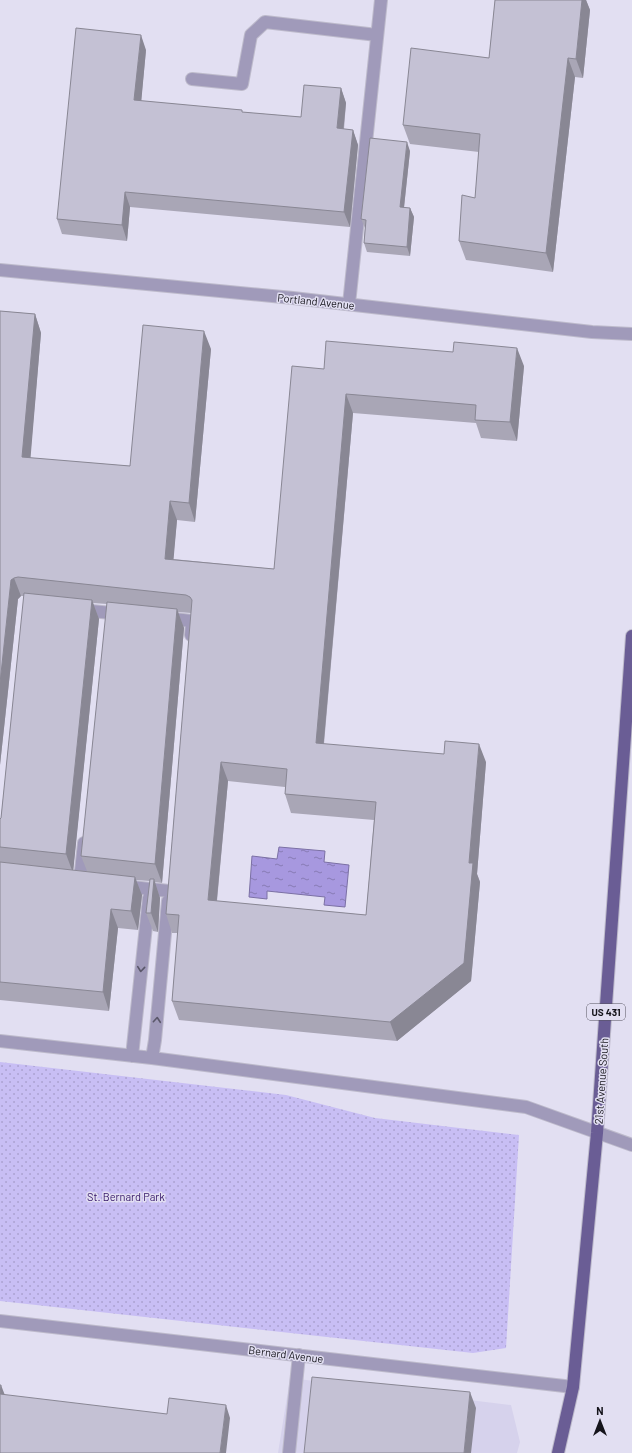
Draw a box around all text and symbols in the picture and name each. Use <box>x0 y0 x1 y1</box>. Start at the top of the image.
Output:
street label: Portland Avenue <box>277 290 355 312</box>
one-way arrow <box>137 966 146 972</box>
road number: US 431 <box>587 1004 625 1020</box>
one-way arrow <box>153 1017 162 1023</box>
street label: 21st Avenue South <box>591 1037 611 1125</box>
park label: St. Bernard Park <box>87 1190 165 1203</box>
street label: Bernard Avenue <box>248 1343 324 1365</box>
north arrow <box>580 1401 620 1441</box>
text: N <box>596 1404 604 1417</box>

